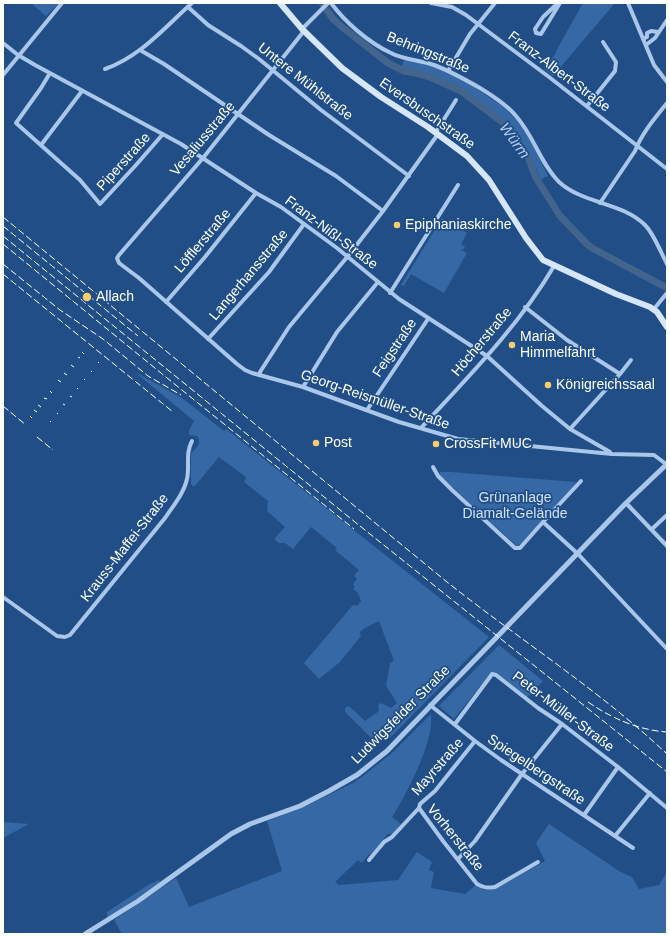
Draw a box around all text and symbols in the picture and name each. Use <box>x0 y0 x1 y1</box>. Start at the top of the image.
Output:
street label: Franz-Albert-Straße <box>505 28 613 116</box>
street label: Behringstraße <box>384 29 472 77</box>
street label: Untere Mühlstraße <box>254 40 356 124</box>
street label: Eversbuschstraße <box>376 75 478 153</box>
street label: Vesaliusstraße <box>167 98 239 180</box>
water label: Würm <box>495 120 533 162</box>
street label: Piperstraße <box>94 129 154 195</box>
street label: Franz-Nißl-Straße <box>281 193 381 273</box>
street label: Löfflerstraße <box>171 206 235 276</box>
place label: Epiphaniaskirche <box>405 217 512 233</box>
marker: Epiphaniaskirche <box>392 220 402 230</box>
street label: Langerhansstraße <box>206 226 292 324</box>
place label: Allach <box>96 289 134 305</box>
marker: Allach <box>81 291 93 303</box>
street label: Höcherstraße <box>448 304 516 380</box>
street label: Feigstraße <box>369 316 421 380</box>
place label: Maria Himmelfahrt <box>520 329 595 362</box>
marker: Maria Himmelfahrt <box>507 340 517 350</box>
street label: Georg-Reismüller-Straße <box>298 367 452 433</box>
place label: Königreichssaal <box>556 377 655 393</box>
marker: Königreichssaal <box>543 380 553 390</box>
place label: Post <box>324 435 352 451</box>
place label: CrossFit MUC <box>444 436 532 452</box>
marker: Post <box>311 438 321 448</box>
marker: CrossFit MUC <box>431 439 441 449</box>
park label: Grünanlage Diamalt-Gelände <box>462 490 568 522</box>
street label: Krauss-Maffei-Straße <box>78 491 172 605</box>
street label: Ludwigsfelder Straße <box>348 662 454 768</box>
street label: Peter-Müller-Straße <box>509 668 617 756</box>
street label: Spiegelbergstraße <box>484 731 588 809</box>
street label: Mayrstraße <box>408 735 468 799</box>
street label: Vorherstraße <box>423 801 487 875</box>

